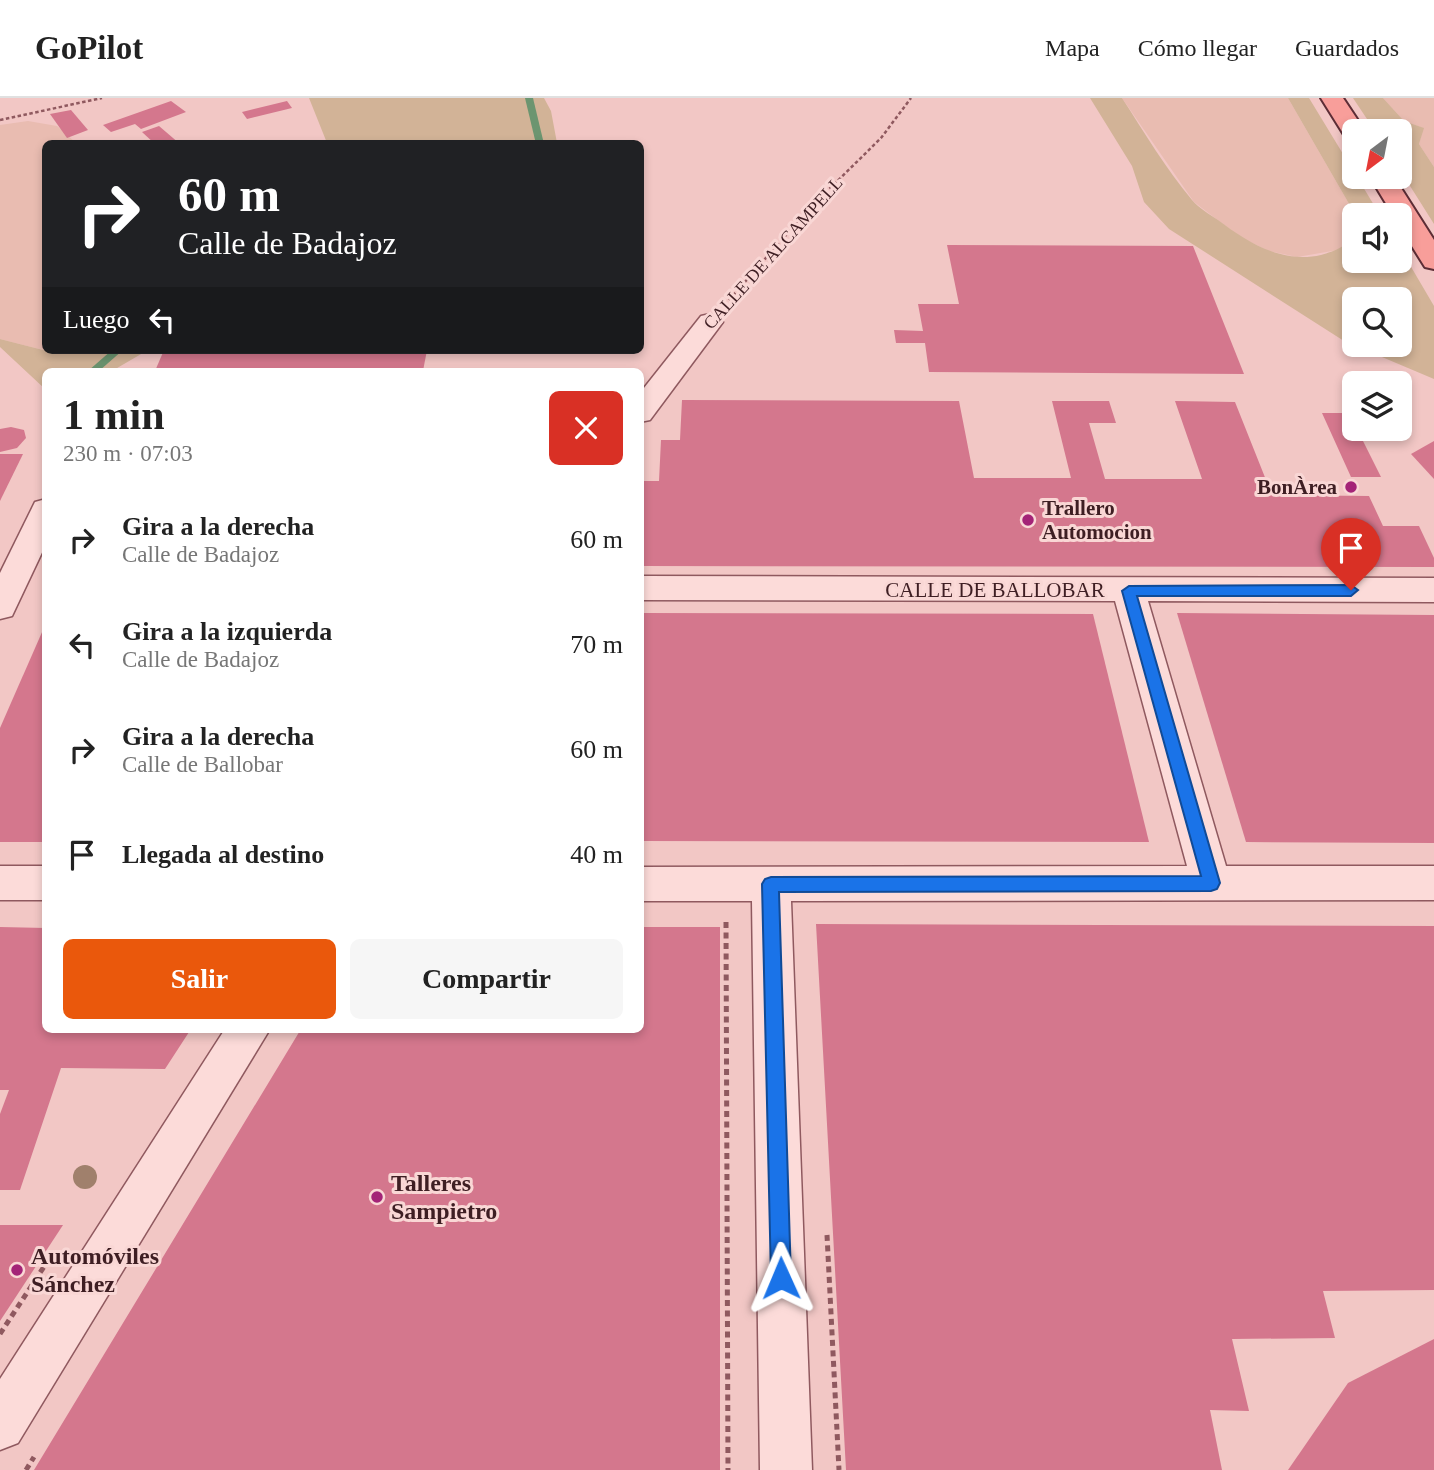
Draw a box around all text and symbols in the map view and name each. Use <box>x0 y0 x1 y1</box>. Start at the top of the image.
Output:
text: GoPilot <box>35 30 143 66</box>
text: Mapa <box>1045 35 1100 61</box>
text: Cómo llegar <box>1138 35 1257 61</box>
text: Guardados <box>1295 35 1399 61</box>
north arrow <box>1342 119 1412 189</box>
map controls <box>1342 119 1412 441</box>
text: 60 m <box>178 167 280 222</box>
icon: right <box>63 168 154 259</box>
street label: CALLE DE ALCAMPELL <box>699 173 847 333</box>
button: sound <box>1342 203 1412 273</box>
text: Calle de Badajoz <box>178 225 397 261</box>
button: search <box>1342 287 1412 357</box>
icon: left <box>143 301 181 339</box>
text: Luego <box>63 305 129 334</box>
button: layers <box>1342 371 1412 441</box>
button: close <box>549 391 623 465</box>
text: 1 min <box>63 392 165 438</box>
text: 230 m · 07:03 <box>63 441 193 466</box>
place label: BonÀrea <box>1257 475 1337 499</box>
marker: BonÀrea <box>1343 479 1359 495</box>
place label: Trallero Automocion <box>1042 496 1152 544</box>
text: Gira a la derecha <box>122 512 314 541</box>
marker: Trallero Automocion <box>1020 512 1036 528</box>
pin <box>1321 518 1381 590</box>
icon: right <box>63 521 101 559</box>
text: 60 m <box>570 525 623 554</box>
icon: arrive <box>1332 529 1370 567</box>
text: Calle de Badajoz <box>122 542 279 567</box>
street label: CALLE DE BALLOBAR <box>885 578 1105 602</box>
text: Gira a la izquierda <box>122 617 332 646</box>
icon: left <box>63 626 101 664</box>
text: 70 m <box>570 630 623 659</box>
text: Calle de Badajoz <box>122 647 279 672</box>
text: Gira a la derecha <box>122 722 314 751</box>
icon: right <box>63 731 101 769</box>
text: 60 m <box>570 735 623 764</box>
text: Calle de Ballobar <box>122 752 283 777</box>
icon: arrive <box>63 836 101 874</box>
text: Llegada al destino <box>122 840 324 869</box>
text: 40 m <box>570 840 623 869</box>
button: Salir <box>63 939 336 1019</box>
button: Compartir <box>350 939 623 1019</box>
place label: Talleres Sampietro <box>391 1170 497 1224</box>
marker: Talleres Sampietro <box>369 1189 385 1205</box>
position arrow <box>744 1241 818 1315</box>
place label: Automóviles Sánchez <box>31 1243 159 1297</box>
marker: Automóviles Sánchez <box>9 1262 25 1278</box>

